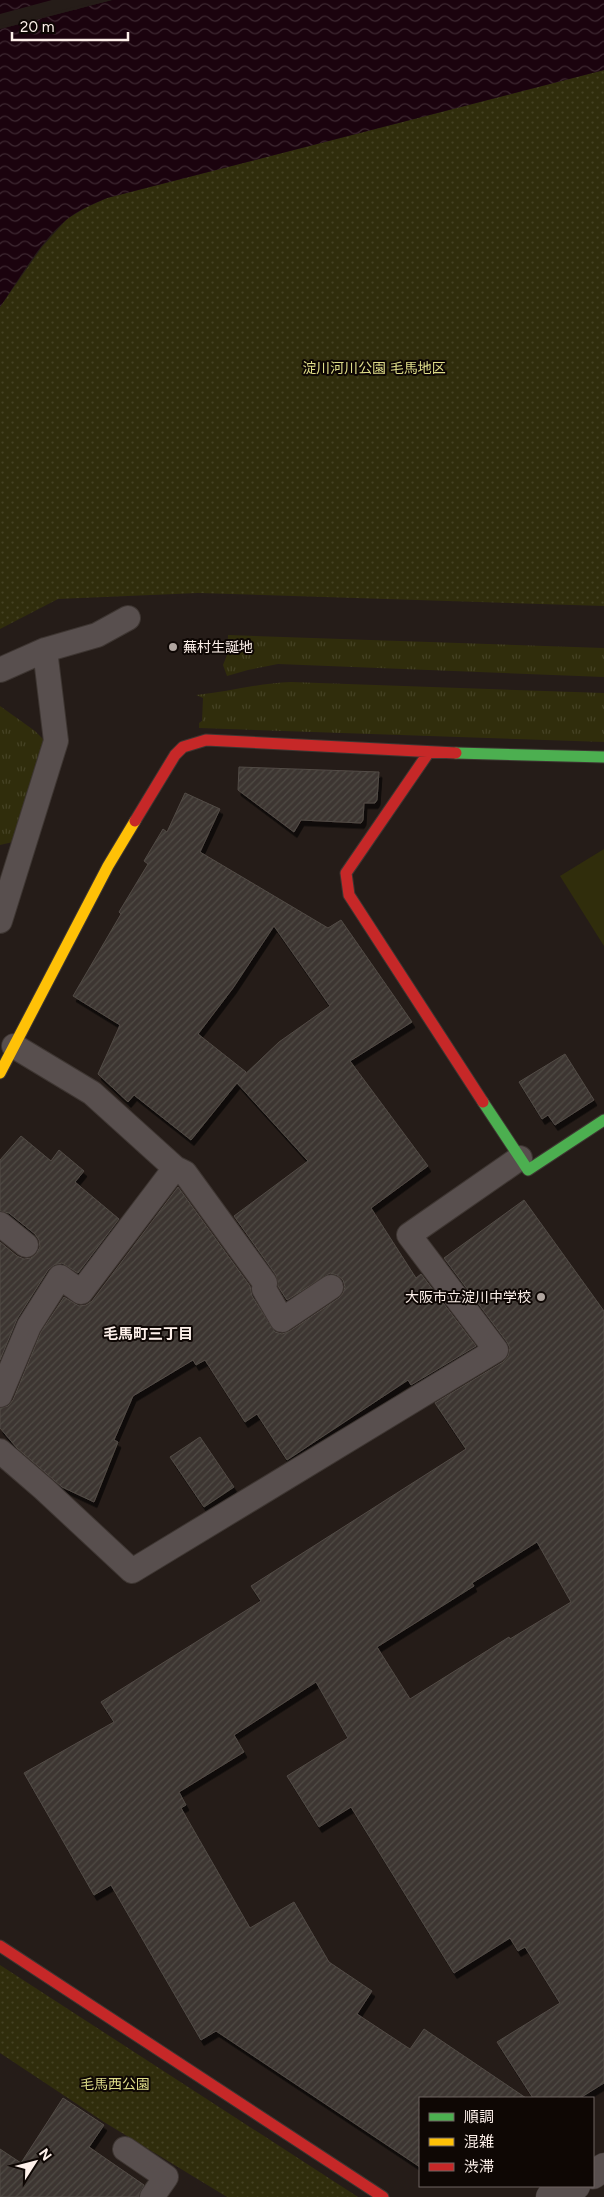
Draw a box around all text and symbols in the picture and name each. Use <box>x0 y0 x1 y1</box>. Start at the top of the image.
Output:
scale bar <box>12 10 129 42</box>
text: 20 m <box>20 18 54 36</box>
park label: 淀川河川公園 毛馬地区 <box>302 360 446 377</box>
place label: 蕪村生誕地 <box>183 639 253 656</box>
marker: 蕪村生誕地 <box>167 641 179 653</box>
place label: 大阪市立淀川中学校 <box>405 1289 531 1306</box>
marker: 大阪市立淀川中学校 <box>535 1291 547 1303</box>
district label: 毛馬町三丁目 <box>103 1325 193 1343</box>
park label: 毛馬西公園 <box>80 2076 150 2093</box>
legend <box>419 2097 594 2187</box>
text: 順調 <box>464 2108 494 2126</box>
text: 混雑 <box>464 2133 494 2151</box>
north arrow <box>10 2137 60 2187</box>
text: N <box>35 2145 55 2164</box>
text: 渋滞 <box>464 2158 494 2176</box>

